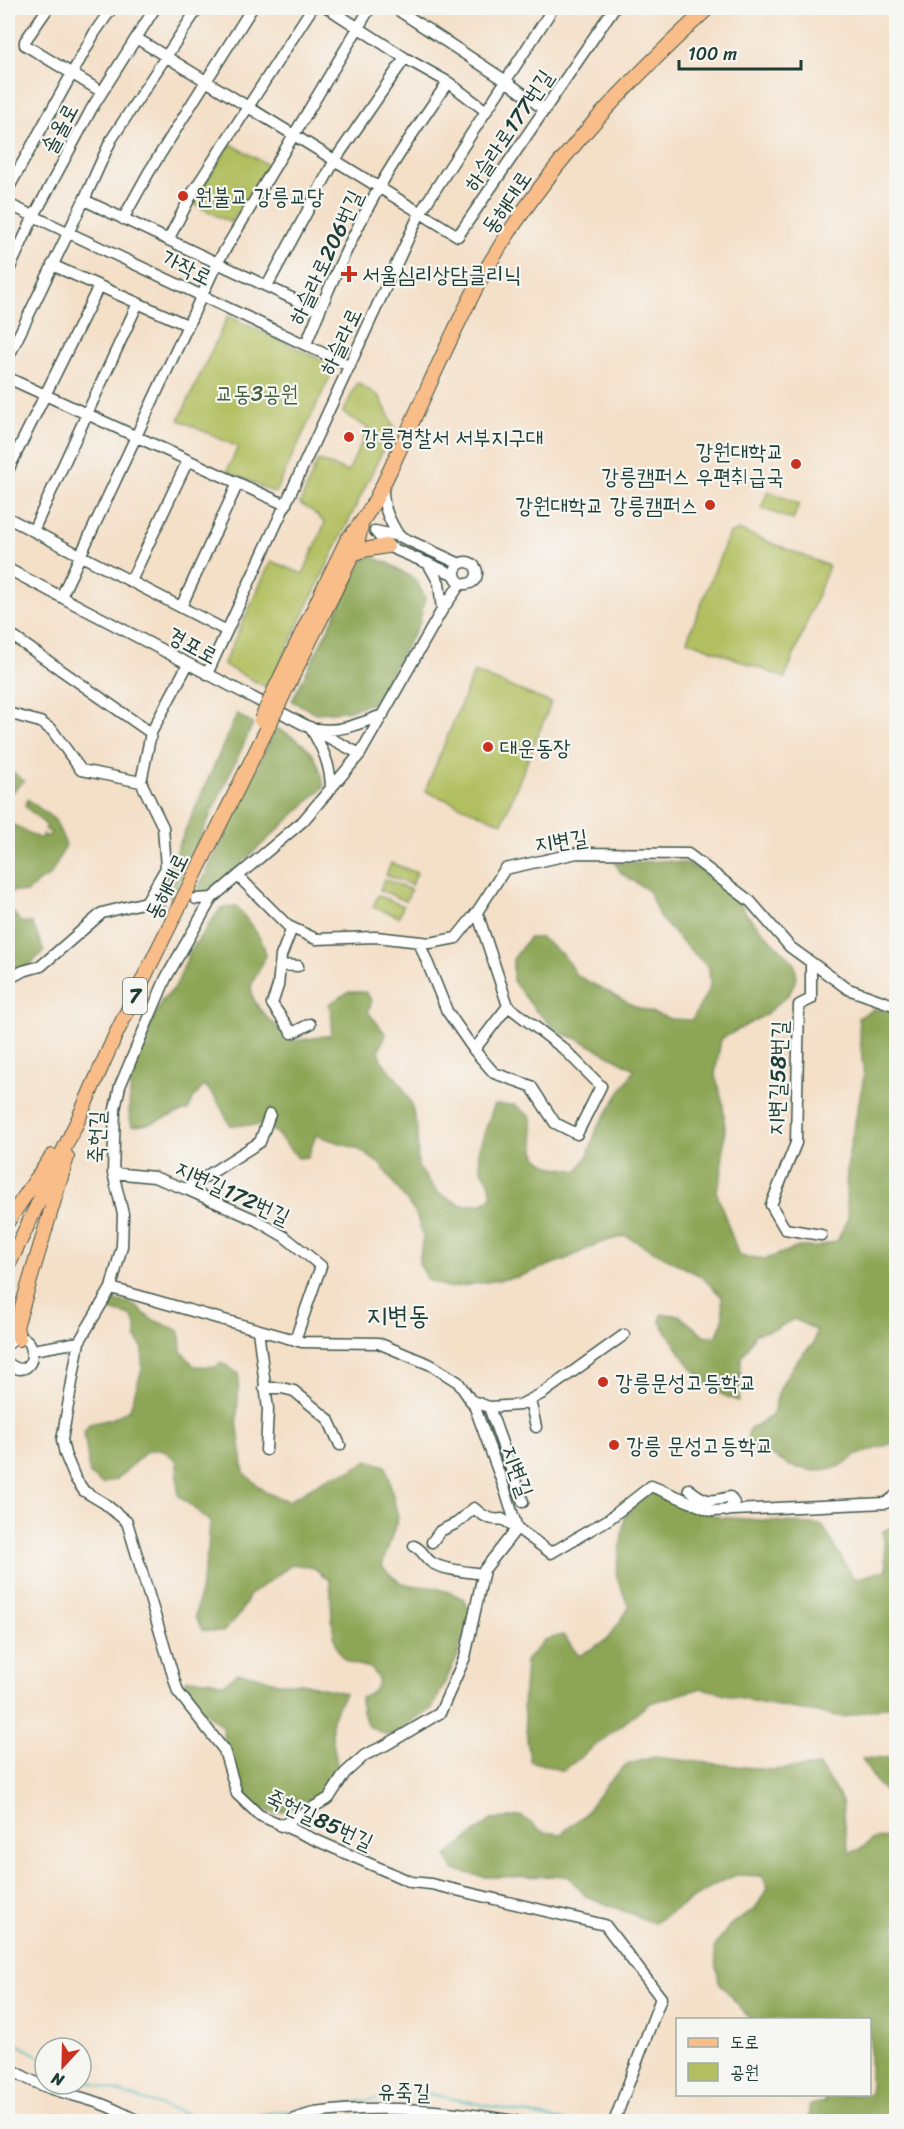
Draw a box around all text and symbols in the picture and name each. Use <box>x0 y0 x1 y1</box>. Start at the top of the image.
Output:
scale bar <box>679 33 800 71</box>
text: 100 m <box>688 38 737 70</box>
street label: 하슬라로177번길 <box>453 61 564 200</box>
street label: 솔올로 <box>30 96 89 161</box>
street label: 동해대로 <box>470 162 542 243</box>
place label: 원불교 강릉교당 <box>195 177 325 216</box>
street label: 하슬라로206번길 <box>277 183 374 331</box>
marker: 원불교 강릉교당 <box>176 189 190 203</box>
street label: 가작로 <box>154 238 219 297</box>
place label: 서울심리상담클리닉 <box>362 255 521 294</box>
marker: 서울심리상담클리닉 <box>340 265 358 283</box>
street label: 하슬라로 <box>308 301 373 382</box>
park label: 교동3공원 <box>216 374 298 413</box>
place label: 강릉경찰서 서부지구대 <box>361 418 544 457</box>
marker: 강릉경찰서 서부지구대 <box>342 430 356 444</box>
place label: 강원대학교 강릉캠퍼스 우편취급국 <box>601 432 784 496</box>
marker: 강원대학교 강릉캠퍼스 우편취급국 <box>789 457 803 471</box>
place label: 강원대학교 강릉캠퍼스 <box>515 486 698 525</box>
marker: 강원대학교 강릉캠퍼스 <box>703 498 717 512</box>
street label: 경포로 <box>160 616 225 675</box>
place label: 대운동장 <box>500 728 571 767</box>
marker: 대운동장 <box>481 740 495 754</box>
street label: 지변길 <box>532 817 590 864</box>
street label: 동해대로 <box>133 846 199 927</box>
road number: 7 <box>123 978 147 1014</box>
street label: 지변길58번길 <box>756 1019 799 1136</box>
street label: 죽헌길 <box>76 1110 117 1164</box>
street label: 지변길172번길 <box>169 1149 297 1236</box>
district label: 지변동 <box>367 1292 429 1338</box>
place label: 강릉문성고등학교 <box>615 1363 757 1402</box>
marker: 강릉문성고등학교 <box>596 1375 610 1389</box>
place label: 강릉 문성고등학교 <box>626 1426 773 1465</box>
marker: 강릉 문성고등학교 <box>607 1438 621 1452</box>
street label: 지변길 <box>490 1440 545 1503</box>
street label: 죽헌길85번길 <box>259 1777 381 1862</box>
legend <box>676 2018 871 2096</box>
text: 도로 <box>730 2026 759 2058</box>
north arrow <box>33 2036 93 2096</box>
text: 공원 <box>730 2056 759 2088</box>
text: N <box>46 2064 69 2095</box>
street label: 유죽길 <box>377 2072 431 2111</box>

